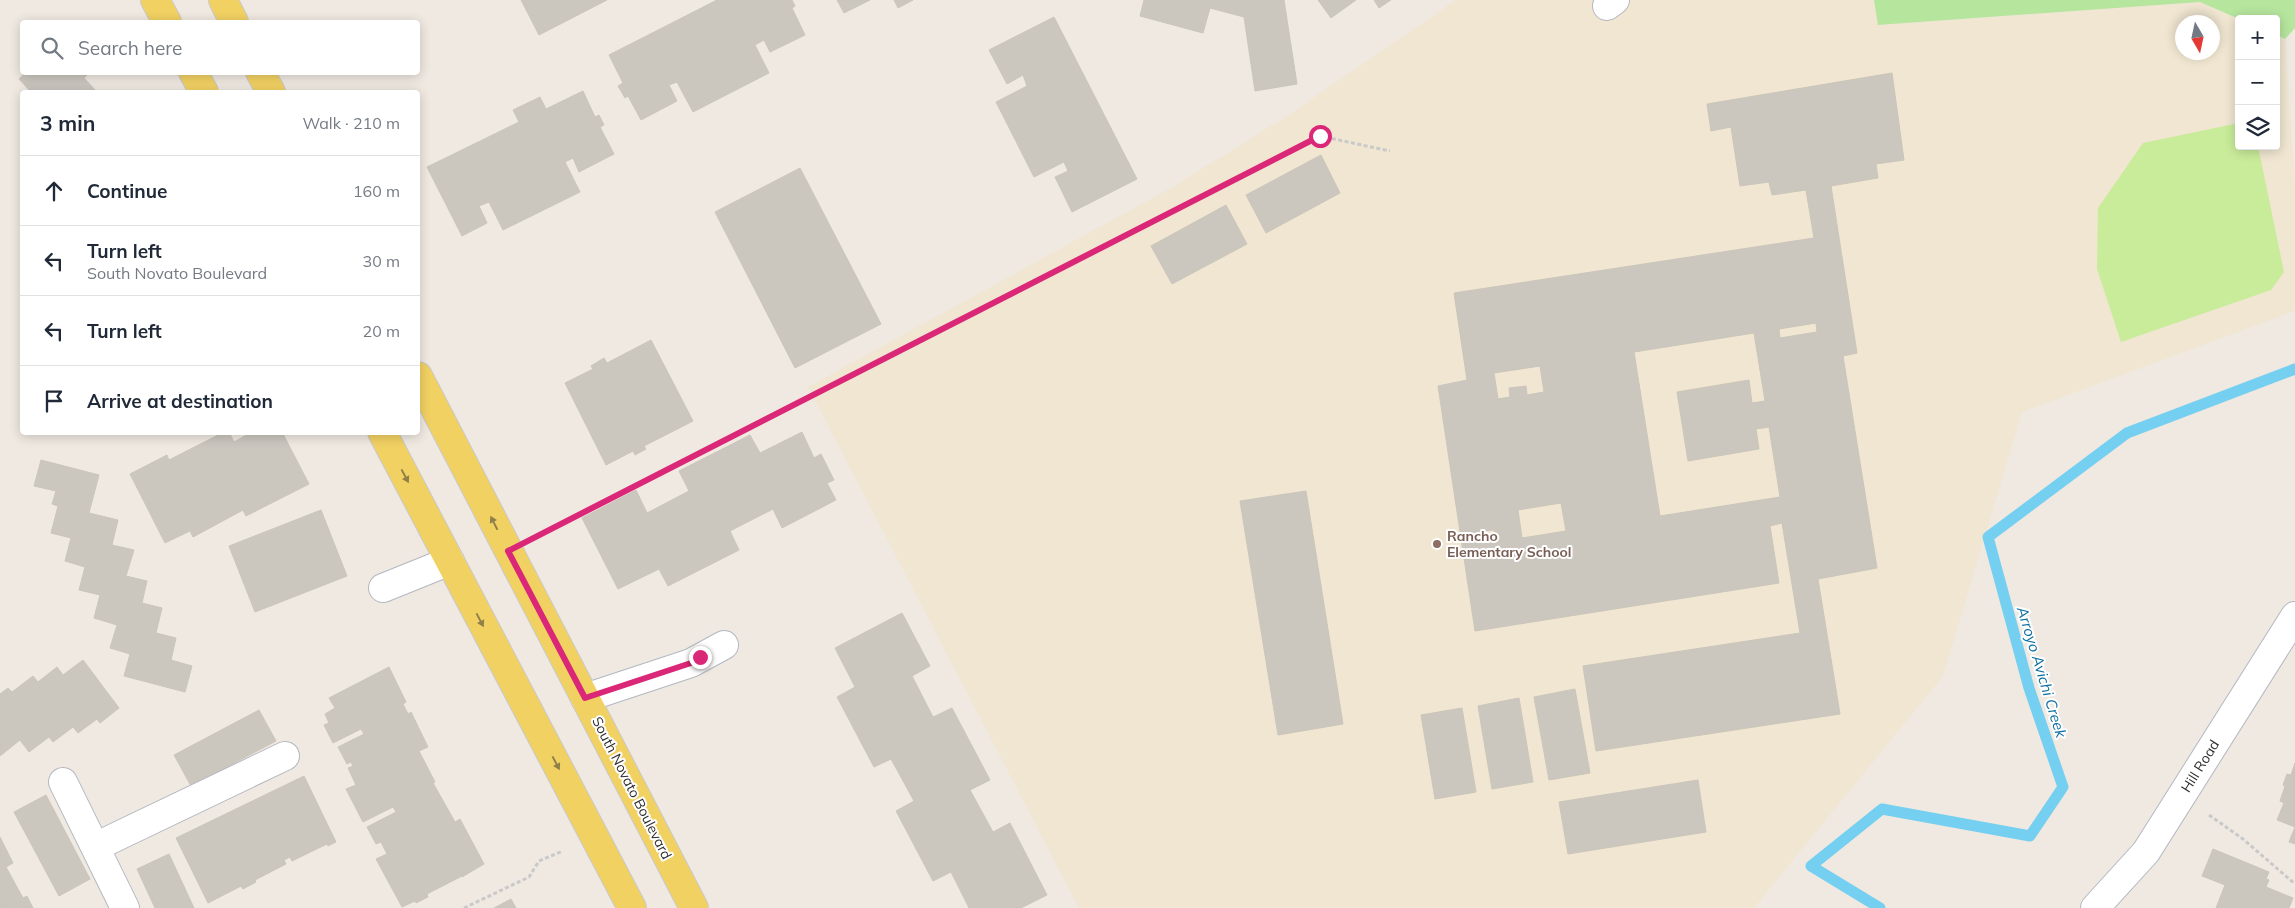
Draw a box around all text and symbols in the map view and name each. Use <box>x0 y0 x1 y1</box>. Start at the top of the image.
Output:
north arrow <box>2175 15 2220 60</box>
map controls <box>2235 15 2280 150</box>
button: + <box>2235 15 2280 60</box>
search box <box>20 20 420 75</box>
icon: search <box>38 34 66 62</box>
text: Search here <box>78 36 182 60</box>
button: − <box>2235 60 2280 105</box>
button: layers <box>2235 105 2280 150</box>
text: 3 min <box>40 110 95 136</box>
text: Walk · 210 m <box>302 113 400 133</box>
route start <box>1309 125 1332 148</box>
icon: ahead <box>40 177 68 205</box>
text: Continue <box>87 179 167 203</box>
text: 160 m <box>353 181 400 201</box>
text: Turn left <box>87 239 162 263</box>
icon: left <box>40 247 68 275</box>
text: 30 m <box>363 251 400 271</box>
text: South Novato Boulevard <box>87 263 267 283</box>
icon: left <box>40 317 68 345</box>
text: Turn left <box>87 319 162 343</box>
text: 20 m <box>363 321 400 341</box>
icon: arrive <box>40 387 68 415</box>
text: Arrive at destination <box>87 389 273 413</box>
one-way arrow <box>401 468 409 483</box>
one-way arrow <box>490 516 498 530</box>
place label: Rancho Elementary School <box>1447 527 1571 561</box>
marker: Rancho Elementary School <box>1431 538 1443 550</box>
water label: Arroyo Avichi Creek <box>2013 603 2071 741</box>
one-way arrow <box>476 612 484 627</box>
route end <box>689 646 712 669</box>
street label: South Novato Boulevard <box>588 714 676 862</box>
street label: Hill Road <box>2177 736 2223 796</box>
one-way arrow <box>552 756 560 771</box>

